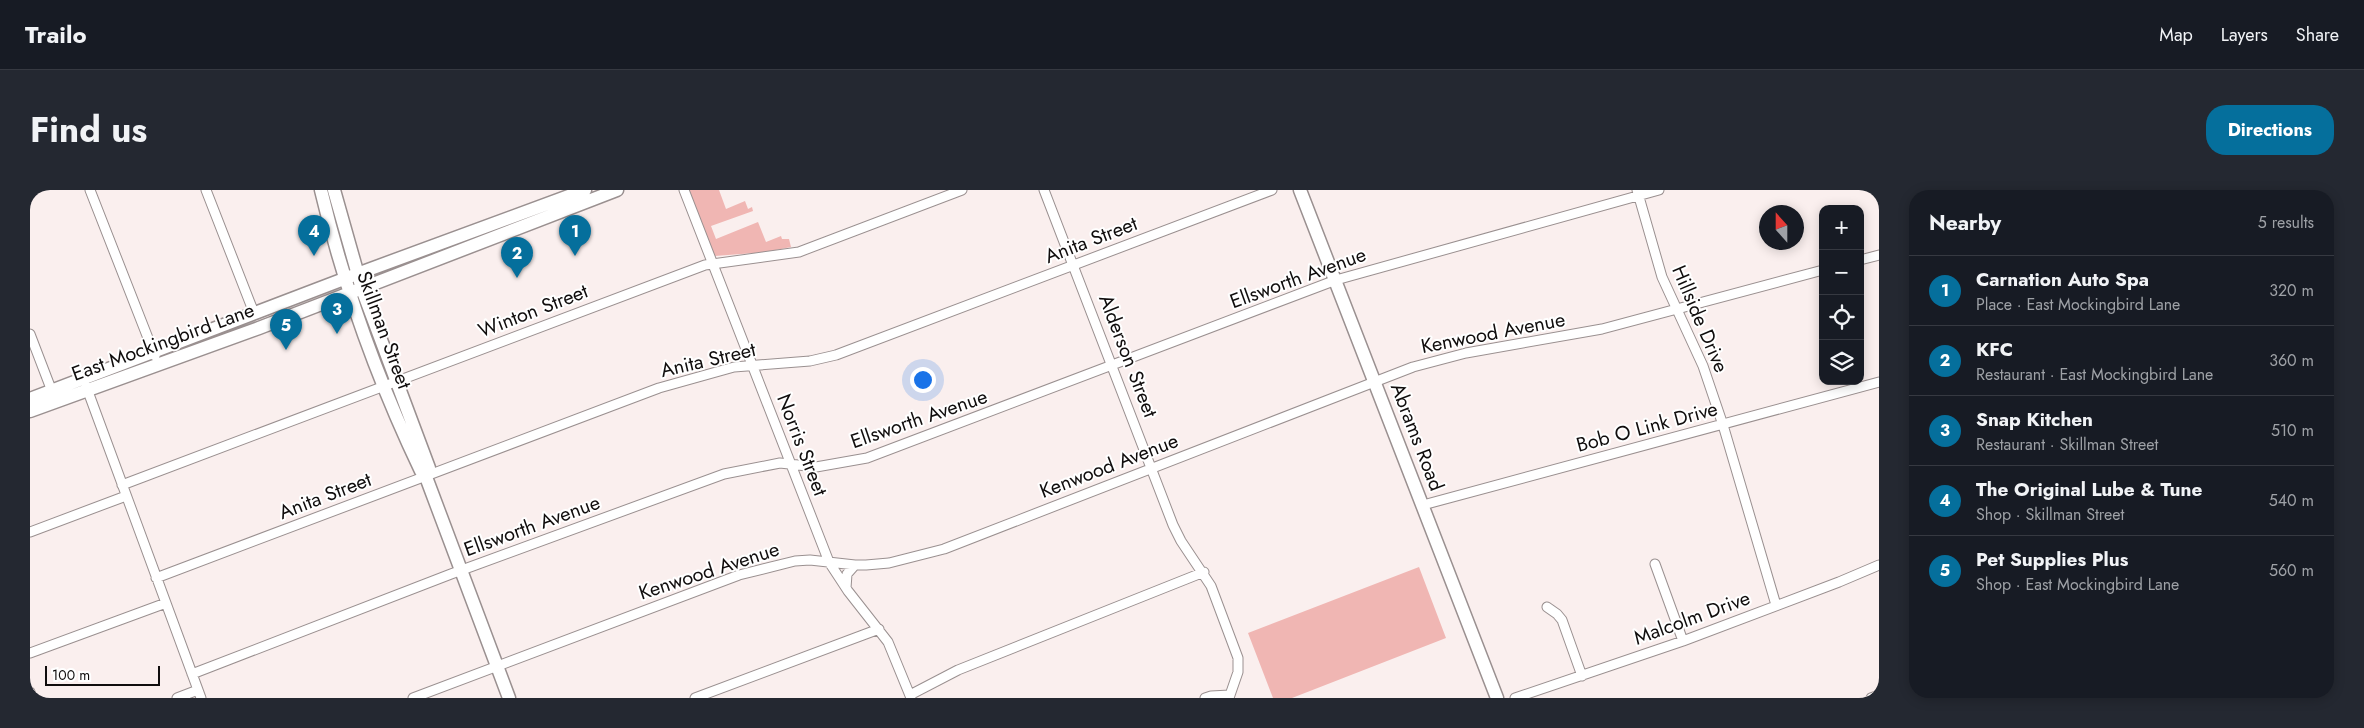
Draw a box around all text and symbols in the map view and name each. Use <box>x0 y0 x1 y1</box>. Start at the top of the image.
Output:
text: Trailo <box>25 17 87 52</box>
text: Map <box>2159 22 2193 48</box>
text: Layers <box>2221 22 2268 48</box>
text: Share <box>2296 22 2339 48</box>
text: Find us <box>30 105 147 155</box>
button: Directions <box>2206 105 2334 155</box>
north arrow <box>1759 205 1804 250</box>
map controls <box>1819 205 1864 385</box>
button: + <box>1819 205 1864 250</box>
text: Nearby <box>1929 208 2001 238</box>
street label: Anita Street <box>1041 209 1142 271</box>
text: 5 results <box>2258 211 2314 234</box>
pin: 4 <box>298 215 330 256</box>
pin: 1 <box>559 215 591 256</box>
pin: 2 <box>501 237 533 278</box>
street label: Ellsworth Avenue <box>1226 240 1370 316</box>
button: − <box>1819 250 1864 295</box>
street label: Hillside Drive <box>1664 261 1736 377</box>
text: Carnation Auto Spa <box>1976 266 2149 293</box>
street label: Skillman Street <box>349 267 419 393</box>
street label: Winton Street <box>474 277 592 345</box>
text: 1 <box>1941 279 1949 302</box>
text: 320 m <box>2269 279 2314 302</box>
street label: Alderson Street <box>1091 290 1165 422</box>
pin: 3 <box>321 293 353 334</box>
text: Place · East Mockingbird Lane <box>1976 293 2180 316</box>
street label: East Mockingbird Lane <box>68 295 258 389</box>
button: locate <box>1819 295 1864 340</box>
street label: Kenwood Avenue <box>1418 305 1568 361</box>
pin: 5 <box>270 309 302 350</box>
street label: Anita Street <box>657 335 759 385</box>
text: KFC <box>1976 336 2013 363</box>
button: layers <box>1819 340 1864 385</box>
text: 2 <box>1940 349 1950 372</box>
text: 360 m <box>2269 349 2314 372</box>
text: Restaurant · East Mockingbird Lane <box>1976 363 2213 386</box>
your location <box>910 367 936 393</box>
street label: Abrams Road <box>1383 379 1451 495</box>
street label: Ellsworth Avenue <box>847 382 991 456</box>
street label: Norris Street <box>769 390 835 500</box>
street label: Bob O Link Drive <box>1573 394 1721 460</box>
text: Snap Kitchen <box>1976 406 2093 433</box>
text: 3 <box>1940 419 1950 442</box>
text: 510 m <box>2271 419 2314 442</box>
street label: Kenwood Avenue <box>1036 426 1182 506</box>
text: Restaurant · Skillman Street <box>1976 433 2158 456</box>
street label: Anita Street <box>275 465 376 527</box>
text: The Original Lube & Tune <box>1976 476 2202 503</box>
street label: Ellsworth Avenue <box>460 488 604 564</box>
text: 4 <box>1939 489 1951 512</box>
text: 540 m <box>2269 489 2314 512</box>
text: Shop · Skillman Street <box>1976 503 2124 526</box>
street label: Kenwood Avenue <box>635 535 783 607</box>
text: Pet Supplies Plus <box>1976 546 2128 573</box>
text: 5 <box>1940 559 1950 582</box>
text: 560 m <box>2269 559 2314 582</box>
text: Shop · East Mockingbird Lane <box>1976 573 2179 596</box>
street label: Malcolm Drive <box>1630 584 1754 652</box>
scale bar <box>45 663 160 686</box>
text: 100 m <box>52 665 90 685</box>

